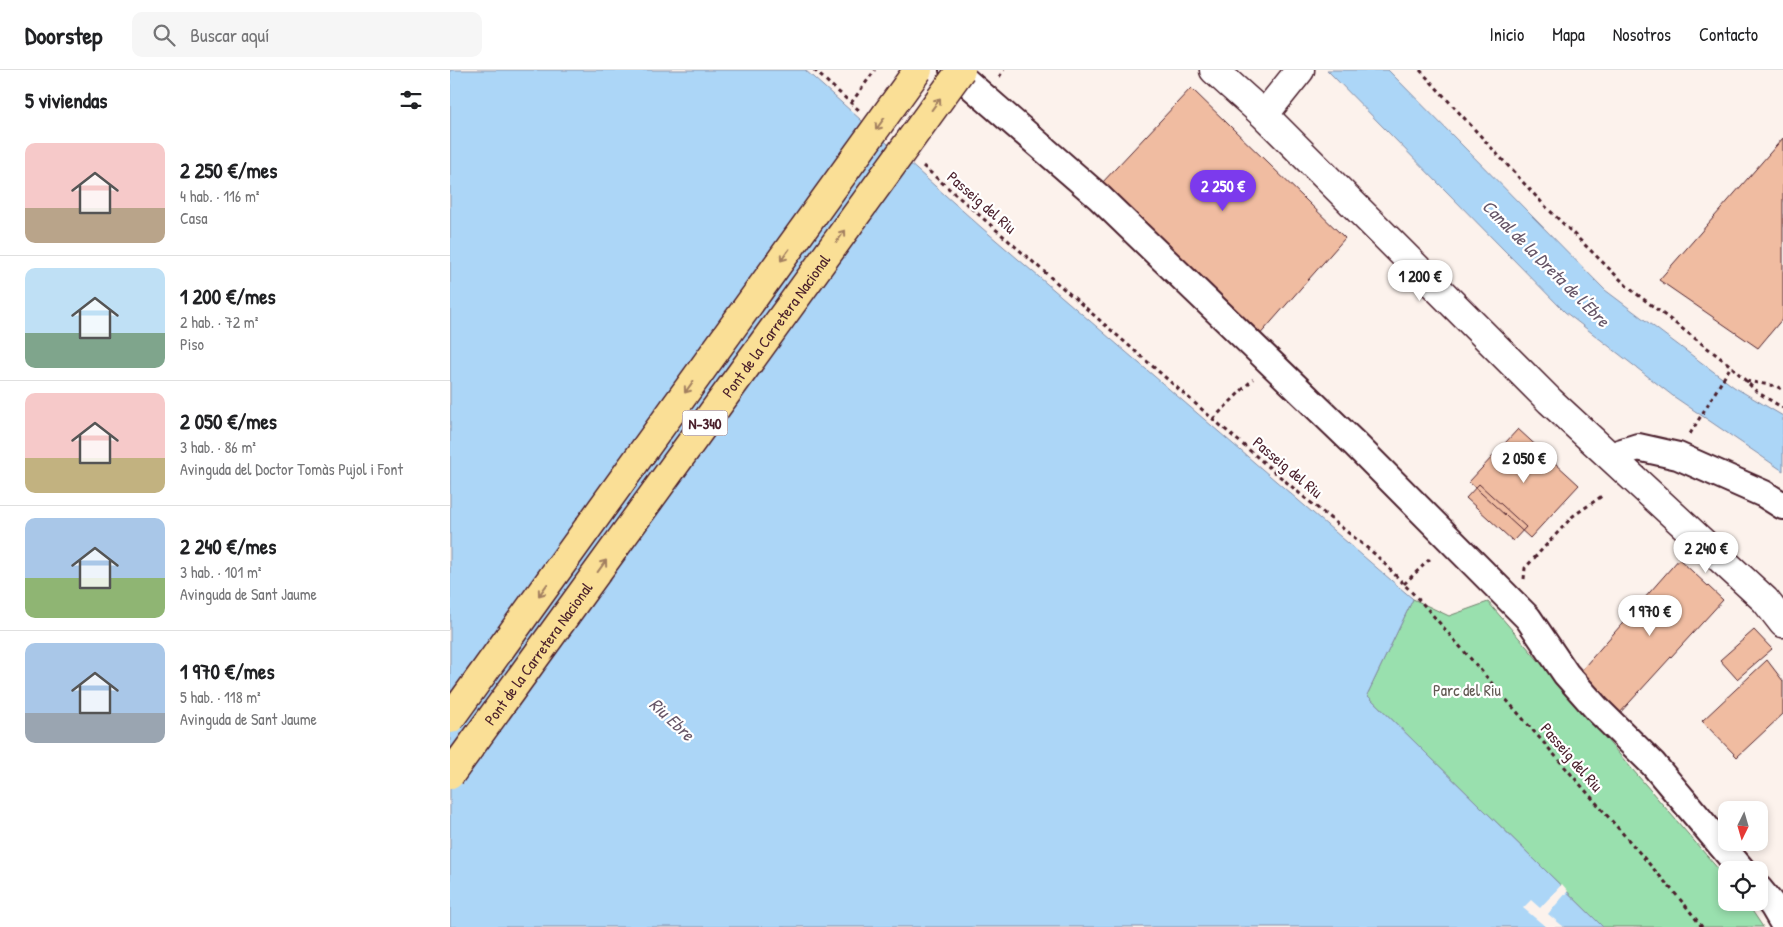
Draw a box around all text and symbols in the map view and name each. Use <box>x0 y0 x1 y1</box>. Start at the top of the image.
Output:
search box <box>132 12 482 57</box>
text: Doorstep <box>25 19 102 51</box>
icon: search <box>150 21 178 49</box>
text: Buscar aquí <box>190 22 269 48</box>
text: Inicio <box>1490 22 1524 47</box>
text: Mapa <box>1552 22 1585 47</box>
text: Nosotros <box>1613 22 1671 47</box>
text: Contacto <box>1699 22 1758 47</box>
text: 5 viviendas <box>25 86 107 115</box>
icon: filters <box>397 86 425 114</box>
one-way arrow <box>931 97 941 111</box>
one-way arrow <box>875 117 885 131</box>
text: 2 250 €/mes <box>180 156 277 185</box>
icon: home <box>65 163 125 223</box>
street label: Passeig del Riu <box>943 166 1022 239</box>
pin: 2 250 € <box>1177 170 1269 212</box>
text: 2 250 € <box>1201 175 1245 197</box>
text: 4 hab. · 116 m² <box>180 185 260 207</box>
water label: Canal de la Dreta de l'Ebre <box>1477 194 1616 333</box>
text: Casa <box>180 207 207 229</box>
one-way arrow <box>836 229 846 243</box>
one-way arrow <box>779 248 790 262</box>
street label: Pont de la Carretera Nacional <box>716 249 835 402</box>
pin: 1 200 € <box>1374 260 1466 302</box>
text: 1 200 € <box>1399 265 1441 287</box>
text: 1 200 €/mes <box>180 282 276 311</box>
icon: home <box>65 288 125 348</box>
text: 2 hab. · 72 m² <box>180 311 258 333</box>
text: Piso <box>180 333 204 355</box>
one-way arrow <box>684 380 695 393</box>
text: 2 050 €/mes <box>180 407 277 436</box>
road number: N-340 <box>682 410 728 436</box>
icon: home <box>65 413 125 473</box>
street label: Passeig del Riu <box>1248 431 1328 503</box>
text: 3 hab. · 86 m² <box>180 436 256 458</box>
pin: 2 050 € <box>1478 442 1570 484</box>
text: 2 050 € <box>1502 447 1546 469</box>
text: Avinguda del Doctor Tomàs Pujol i Font <box>180 458 403 480</box>
text: 2 240 €/mes <box>180 532 276 561</box>
pin: 2 240 € <box>1660 532 1752 574</box>
text: 2 240 € <box>1684 537 1728 559</box>
icon: home <box>65 538 125 598</box>
one-way arrow <box>597 559 607 573</box>
text: 3 hab. · 101 m² <box>180 561 261 583</box>
street label: Pont de la Carretera Nacional <box>479 577 598 730</box>
text: Avinguda de Sant Jaume <box>180 583 317 605</box>
one-way arrow <box>538 583 548 597</box>
pin: 1 970 € <box>1604 594 1696 637</box>
text: 1 970 € <box>1629 600 1671 622</box>
text: 1 970 €/mes <box>180 657 275 686</box>
icon: home <box>65 663 125 723</box>
park label: Parc del Riu <box>1433 679 1502 701</box>
text: 5 hab. · 118 m² <box>180 686 261 708</box>
water label: Riu Ebre <box>644 692 701 747</box>
text: Avinguda de Sant Jaume <box>180 708 317 730</box>
street label: Passeig del Riu <box>1536 718 1609 797</box>
north arrow <box>1718 801 1768 851</box>
map controls <box>1718 801 1768 911</box>
button: locate <box>1718 861 1768 911</box>

